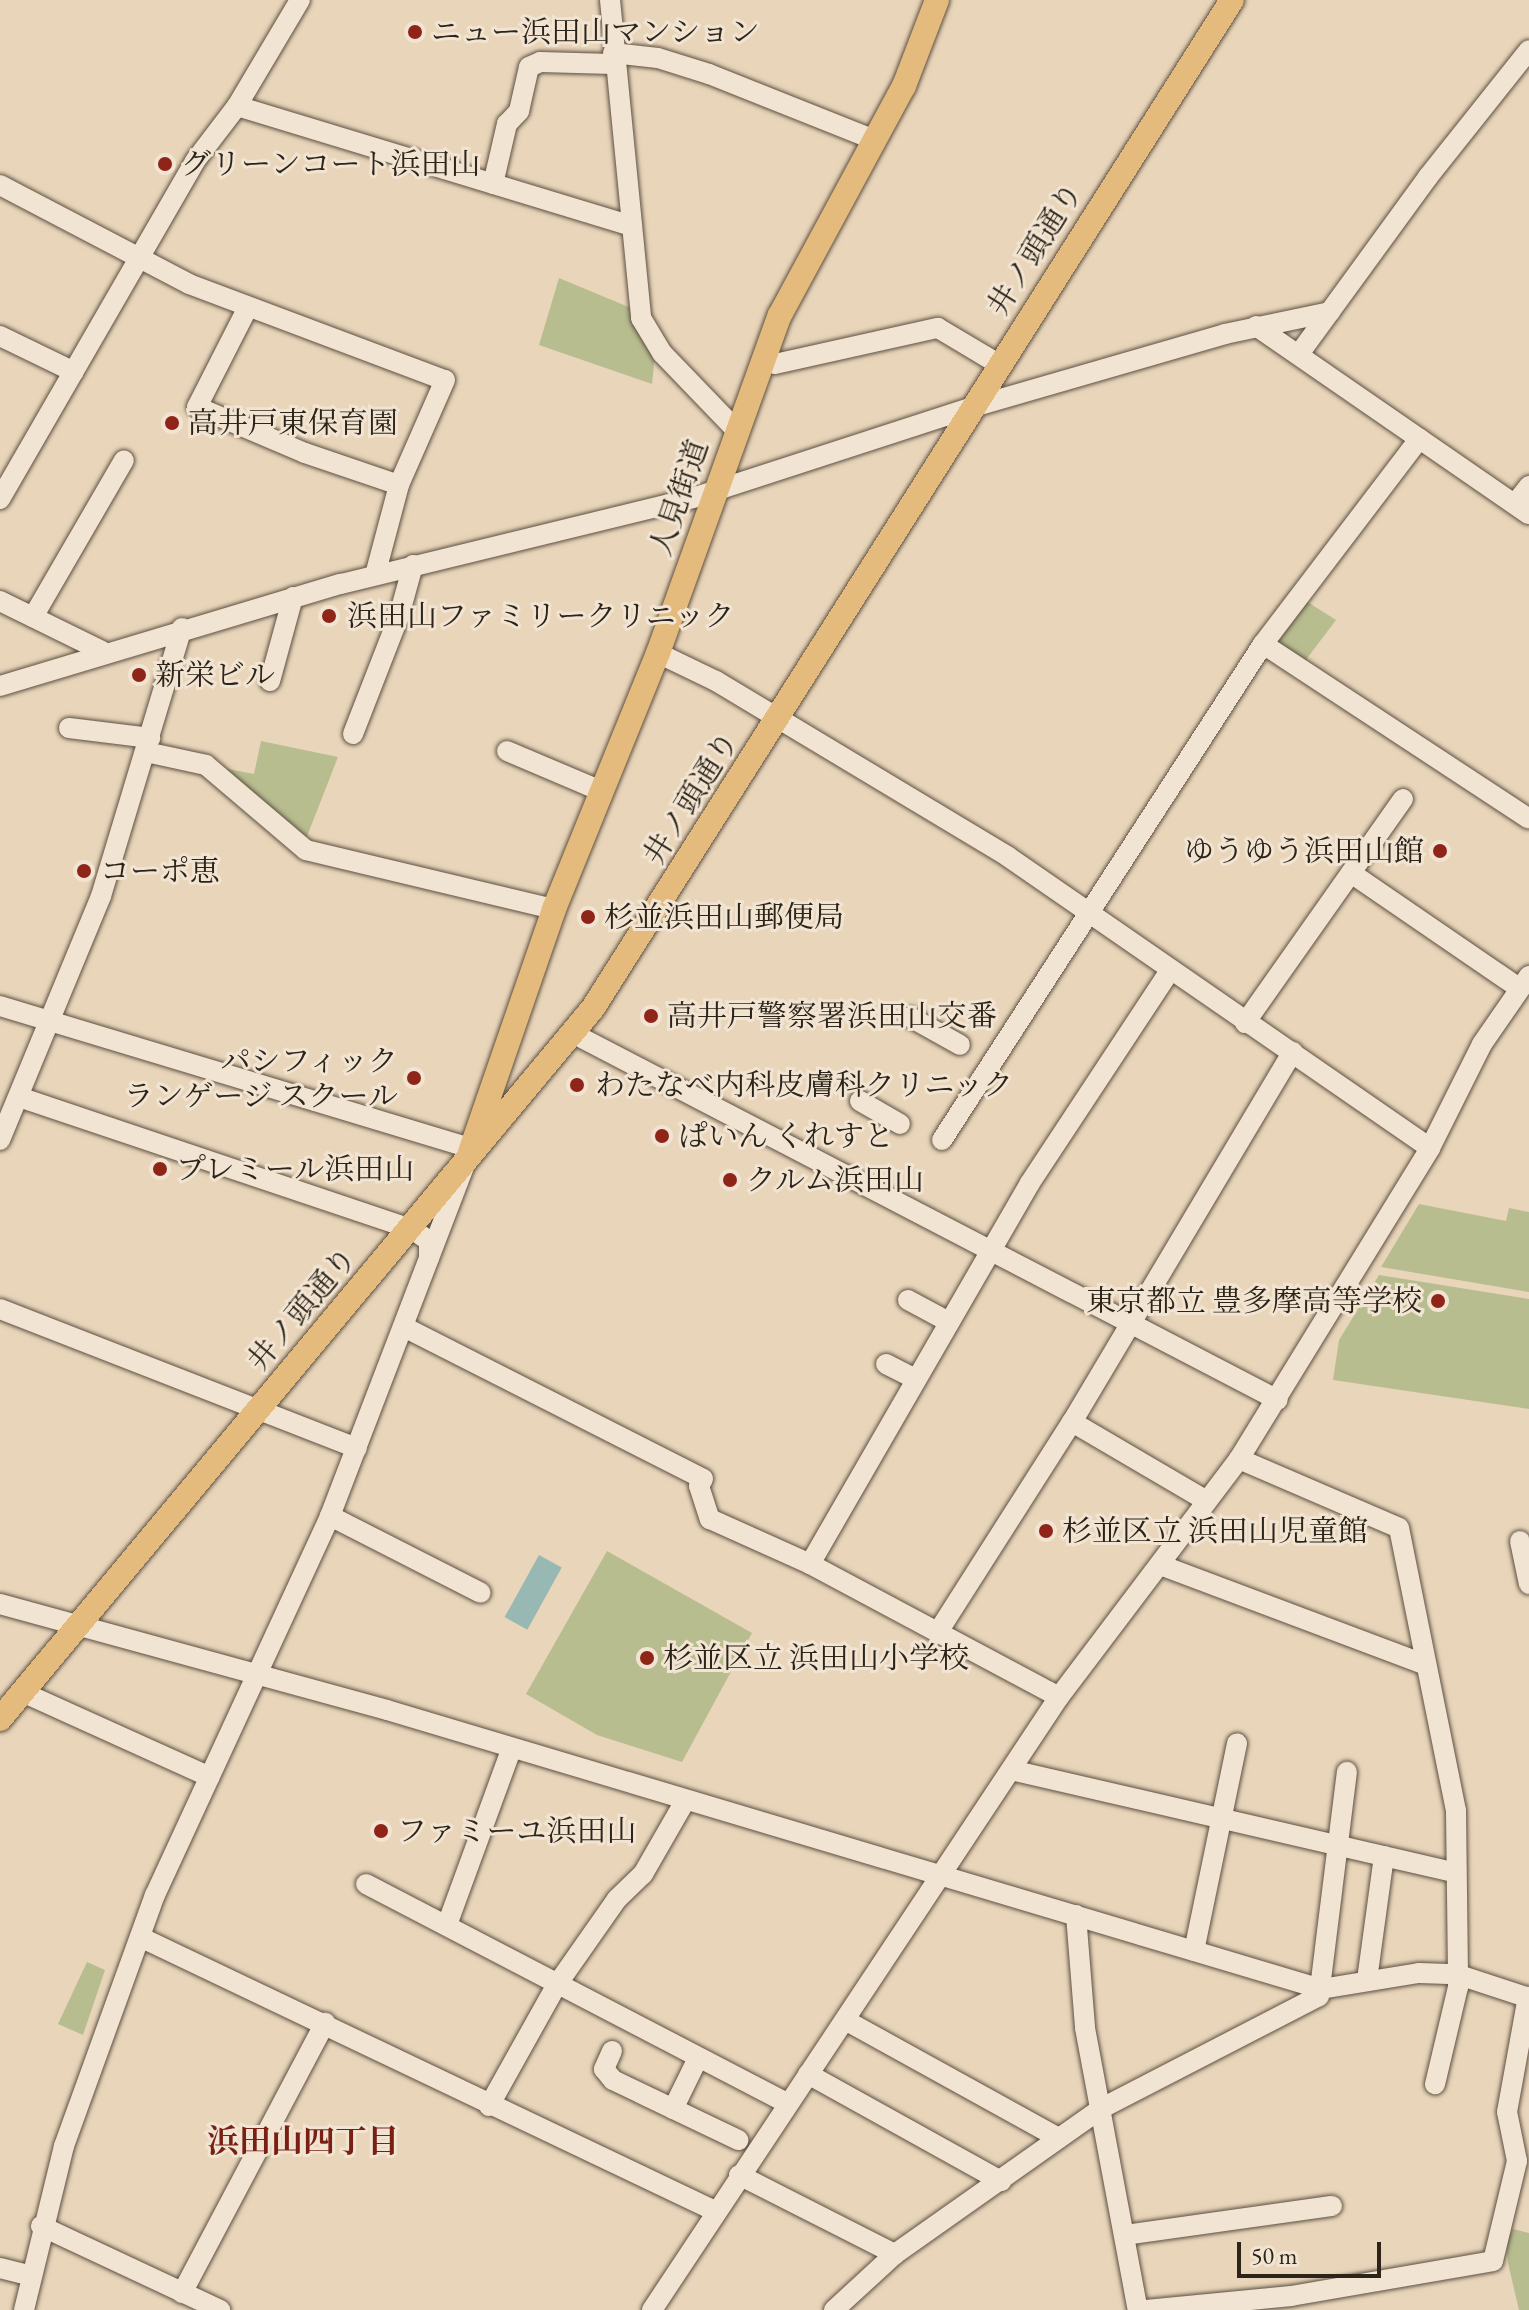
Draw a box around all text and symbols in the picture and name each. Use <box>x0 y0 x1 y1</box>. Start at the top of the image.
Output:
place label: ニュー浜田山マンション <box>431 14 761 50</box>
marker: ニュー浜田山マンション <box>406 23 424 41</box>
place label: グリーンコート浜田山 <box>181 146 481 182</box>
marker: グリーンコート浜田山 <box>156 155 174 173</box>
street label: 井ノ頭通り <box>980 176 1090 322</box>
place label: 高井戸東保育園 <box>188 405 398 441</box>
marker: 高井戸東保育園 <box>163 414 181 432</box>
street label: 人見街道 <box>642 435 716 561</box>
place label: 浜田山ファミリークリニック <box>347 598 737 634</box>
marker: 浜田山ファミリークリニック <box>318 605 340 627</box>
place label: 新栄ビル <box>155 657 275 693</box>
marker: 新栄ビル <box>130 666 148 684</box>
street label: 井ノ頭通り <box>636 725 746 871</box>
place label: ゆうゆう浜田山館 <box>1184 833 1424 869</box>
marker: ゆうゆう浜田山館 <box>1431 842 1449 860</box>
place label: コーポ恵 <box>100 853 220 889</box>
marker: コーポ恵 <box>75 862 93 880</box>
place label: 杉並浜田山郵便局 <box>604 899 844 935</box>
marker: 杉並浜田山郵便局 <box>579 908 597 926</box>
place label: 高井戸警察署浜田山交番 <box>667 998 997 1034</box>
marker: 高井戸警察署浜田山交番 <box>642 1007 660 1025</box>
place label: パシフィック ランゲージ スクール <box>122 1043 398 1114</box>
place label: わたなべ内科皮膚科クリニック <box>595 1067 1015 1103</box>
marker: パシフィック ランゲージ スクール <box>405 1069 423 1087</box>
marker: わたなべ内科皮膚科クリニック <box>566 1074 588 1096</box>
place label: ぱいん くれすと <box>678 1118 894 1154</box>
marker: ぱいん くれすと <box>653 1127 671 1145</box>
place label: プレミール浜田山 <box>176 1151 416 1187</box>
marker: プレミール浜田山 <box>151 1160 169 1178</box>
place label: クルム浜田山 <box>746 1162 926 1198</box>
marker: クルム浜田山 <box>721 1171 739 1189</box>
street label: 井ノ頭通り <box>240 1240 364 1378</box>
place label: 東京都立 豊多摩高等学校 <box>1086 1283 1422 1319</box>
marker: 東京都立 豊多摩高等学校 <box>1429 1292 1447 1310</box>
place label: 杉並区立 浜田山児童館 <box>1062 1513 1368 1549</box>
marker: 杉並区立 浜田山児童館 <box>1037 1522 1055 1540</box>
place label: 杉並区立 浜田山小学校 <box>663 1640 969 1676</box>
marker: 杉並区立 浜田山小学校 <box>638 1649 656 1667</box>
place label: ファミーユ浜田山 <box>397 1813 637 1849</box>
marker: ファミーユ浜田山 <box>372 1822 390 1840</box>
district label: 浜田山四丁目 <box>207 2122 399 2160</box>
scale bar <box>1241 2226 1385 2276</box>
text: 50 m <box>1251 2240 1298 2271</box>

